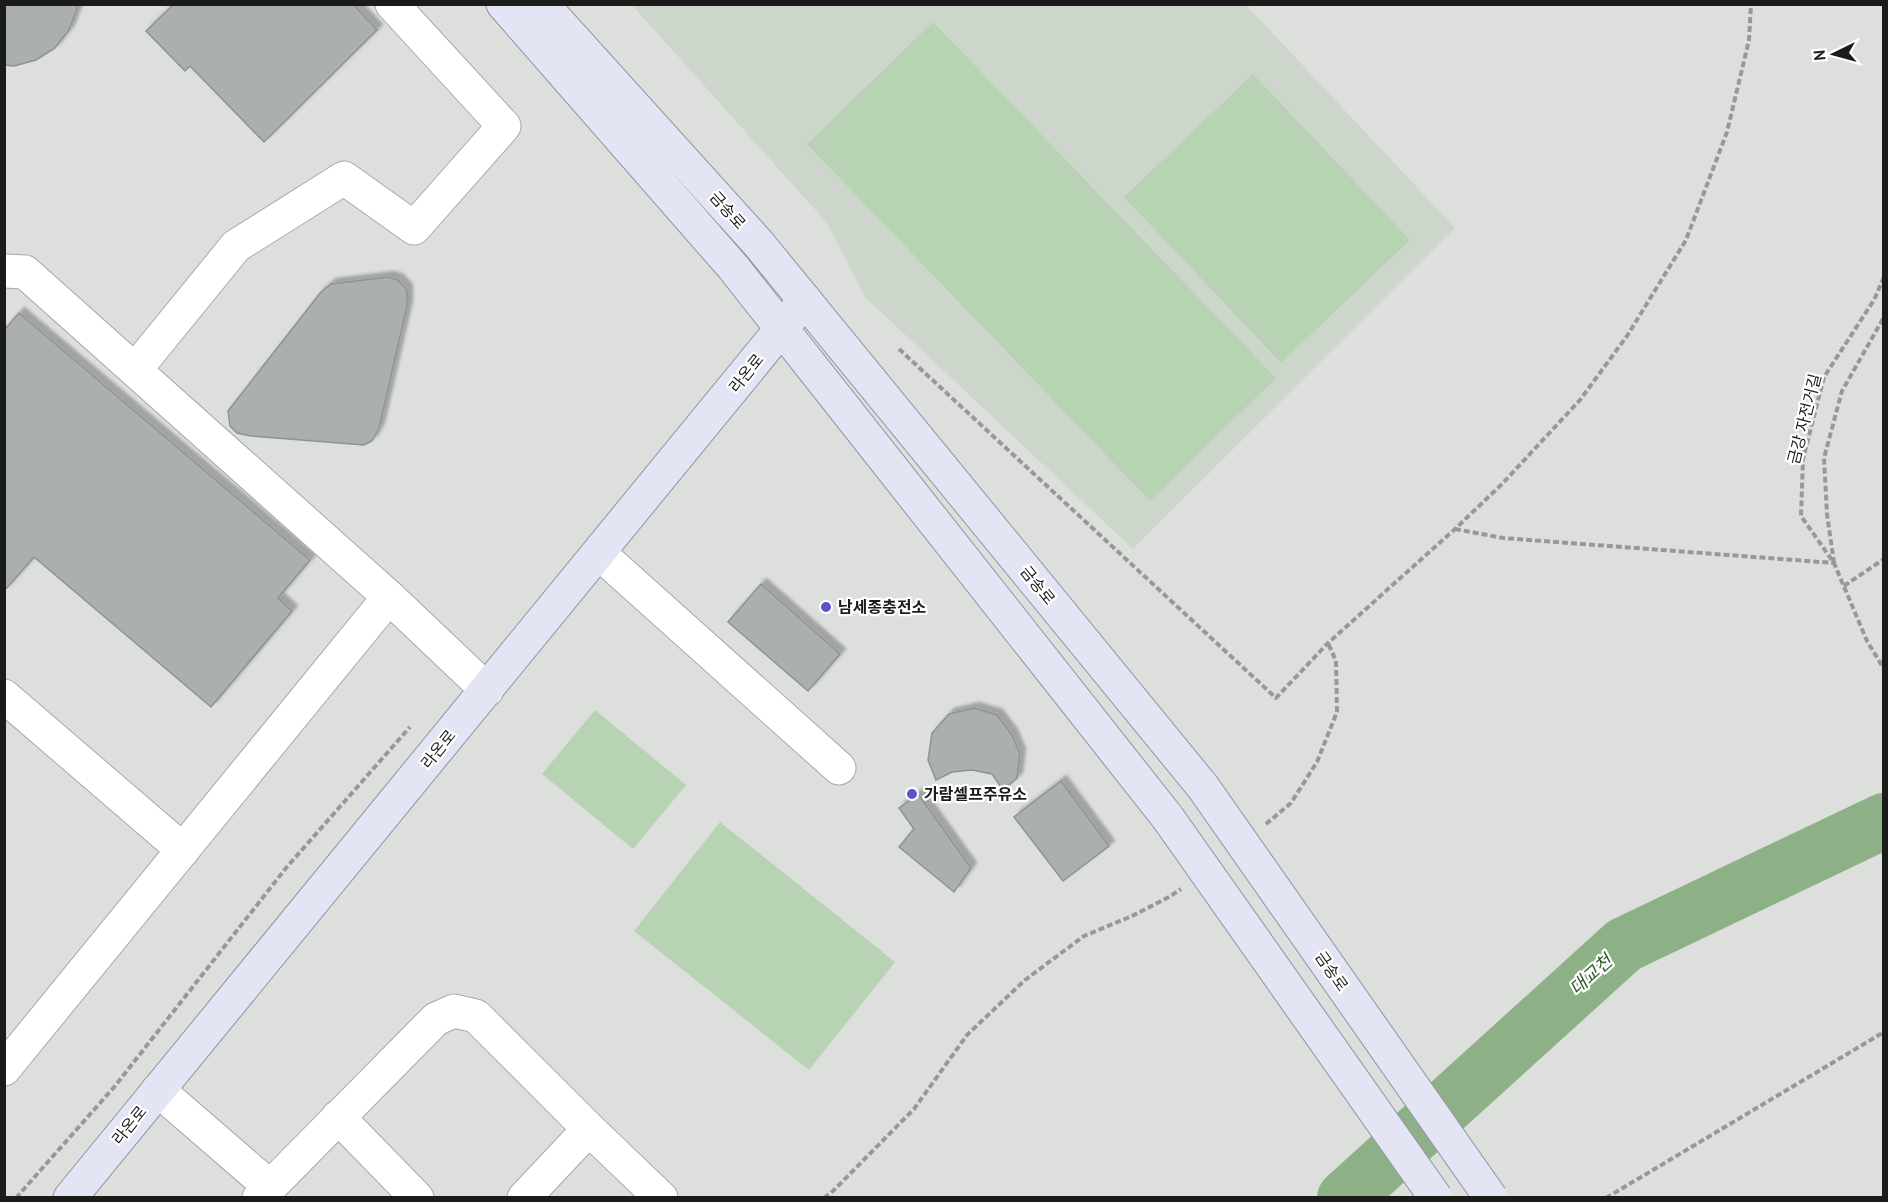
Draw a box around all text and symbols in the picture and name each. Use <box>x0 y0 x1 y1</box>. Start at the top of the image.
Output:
north arrow <box>1804 24 1864 84</box>
text: N <box>1809 49 1829 61</box>
street label: 금송로 <box>706 187 750 233</box>
street label: 라온로 <box>724 349 768 396</box>
street label: 금강 자전거길 <box>1783 372 1825 466</box>
street label: 금송로 <box>1016 562 1060 609</box>
place label: 남세종충전소 <box>838 597 927 617</box>
marker: 남세종충전소 <box>819 600 833 614</box>
street label: 라온로 <box>416 725 460 772</box>
place label: 가람셀프주유소 <box>924 784 1027 804</box>
marker: 가람셀프주유소 <box>905 787 919 801</box>
street label: 금송로 <box>1311 947 1353 995</box>
water label: 대교천 <box>1565 948 1619 1000</box>
street label: 라온로 <box>107 1101 151 1148</box>

